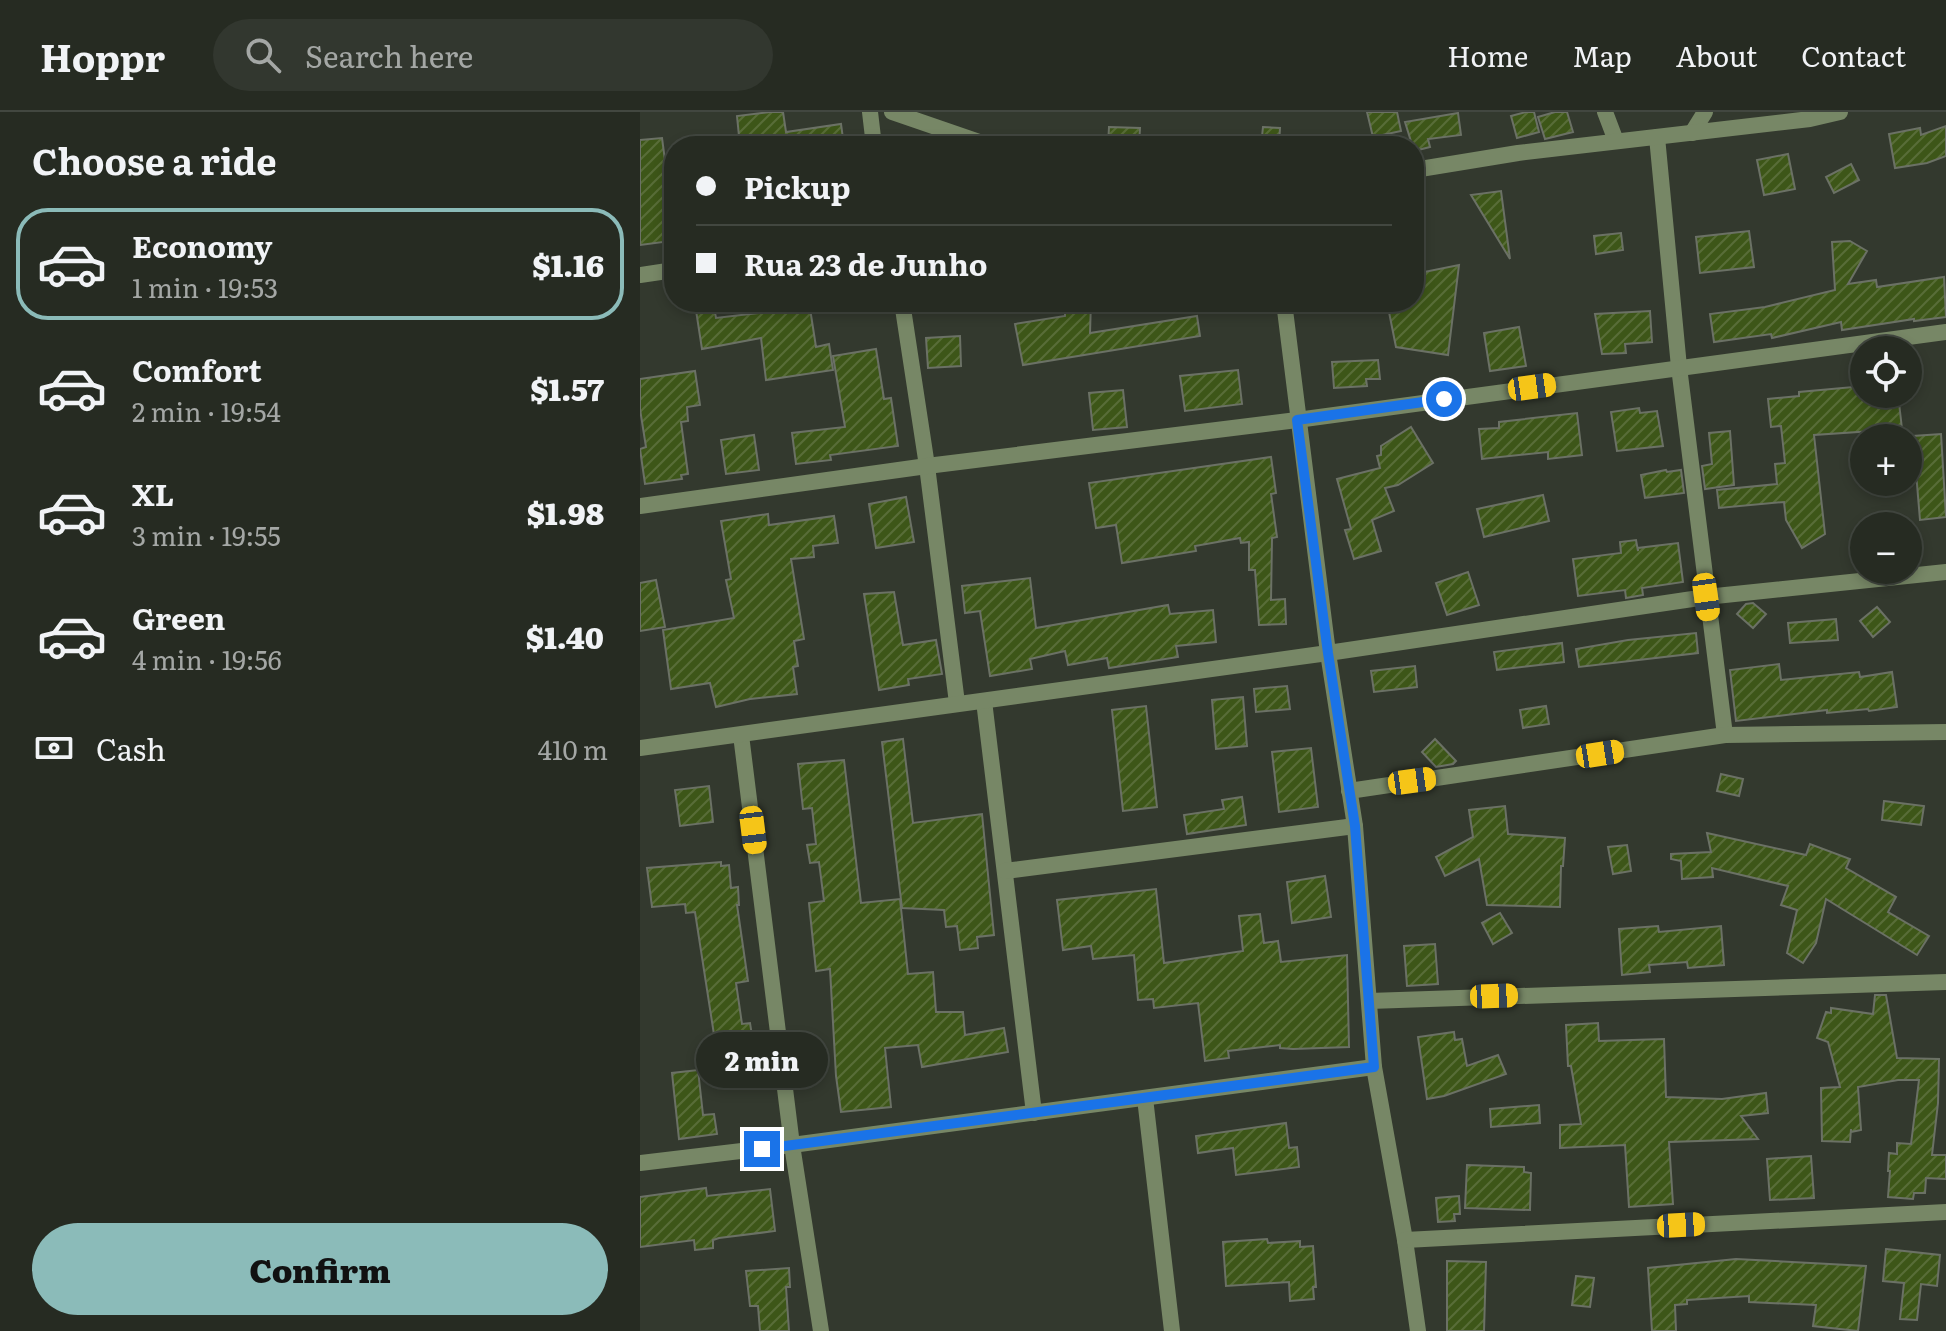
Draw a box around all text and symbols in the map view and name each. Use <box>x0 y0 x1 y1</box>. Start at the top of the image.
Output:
search box <box>213 19 773 91</box>
text: Hoppr <box>40 27 165 84</box>
icon: search <box>241 33 285 77</box>
text: Search here <box>305 33 473 77</box>
text: Home <box>1447 34 1528 76</box>
text: Map <box>1572 34 1632 76</box>
text: About <box>1676 34 1757 76</box>
text: Contact <box>1801 34 1906 76</box>
text: Choose a ride <box>32 133 277 186</box>
text: Pickup <box>744 164 851 208</box>
text: Economy <box>132 223 272 267</box>
icon: car <box>36 228 108 300</box>
text: Rua 23 de Junho <box>744 241 987 285</box>
text: $1.16 <box>532 242 604 286</box>
text: 1 min · 19:53 <box>132 267 278 306</box>
map controls <box>1850 336 1922 584</box>
button: locate <box>1850 336 1922 408</box>
text: Comfort <box>132 347 262 391</box>
icon: car <box>36 352 108 424</box>
text: $1.57 <box>530 366 604 410</box>
car <box>1507 372 1557 402</box>
route start <box>1426 381 1462 417</box>
text: 2 min · 19:54 <box>132 391 281 430</box>
button: + <box>1850 424 1922 496</box>
text: XL <box>132 471 174 515</box>
icon: car <box>36 476 108 548</box>
text: $1.98 <box>527 490 604 534</box>
button: − <box>1850 512 1922 584</box>
text: 3 min · 19:55 <box>132 515 281 554</box>
car <box>1691 572 1721 622</box>
text: Green <box>132 595 225 639</box>
icon: car <box>36 600 108 672</box>
text: $1.40 <box>526 614 604 658</box>
text: 4 min · 19:56 <box>132 639 282 678</box>
icon: cash <box>32 726 76 770</box>
text: Cash <box>96 726 166 770</box>
text: 410 m <box>538 729 608 768</box>
car <box>1574 738 1626 770</box>
car <box>1387 766 1437 796</box>
car <box>738 805 768 855</box>
car <box>1470 983 1518 1009</box>
callout: 2 min <box>696 1033 828 1089</box>
text: 2 min <box>725 1040 799 1079</box>
route end <box>744 1131 780 1167</box>
car <box>1656 1212 1706 1238</box>
button: Confirm <box>32 1223 608 1315</box>

